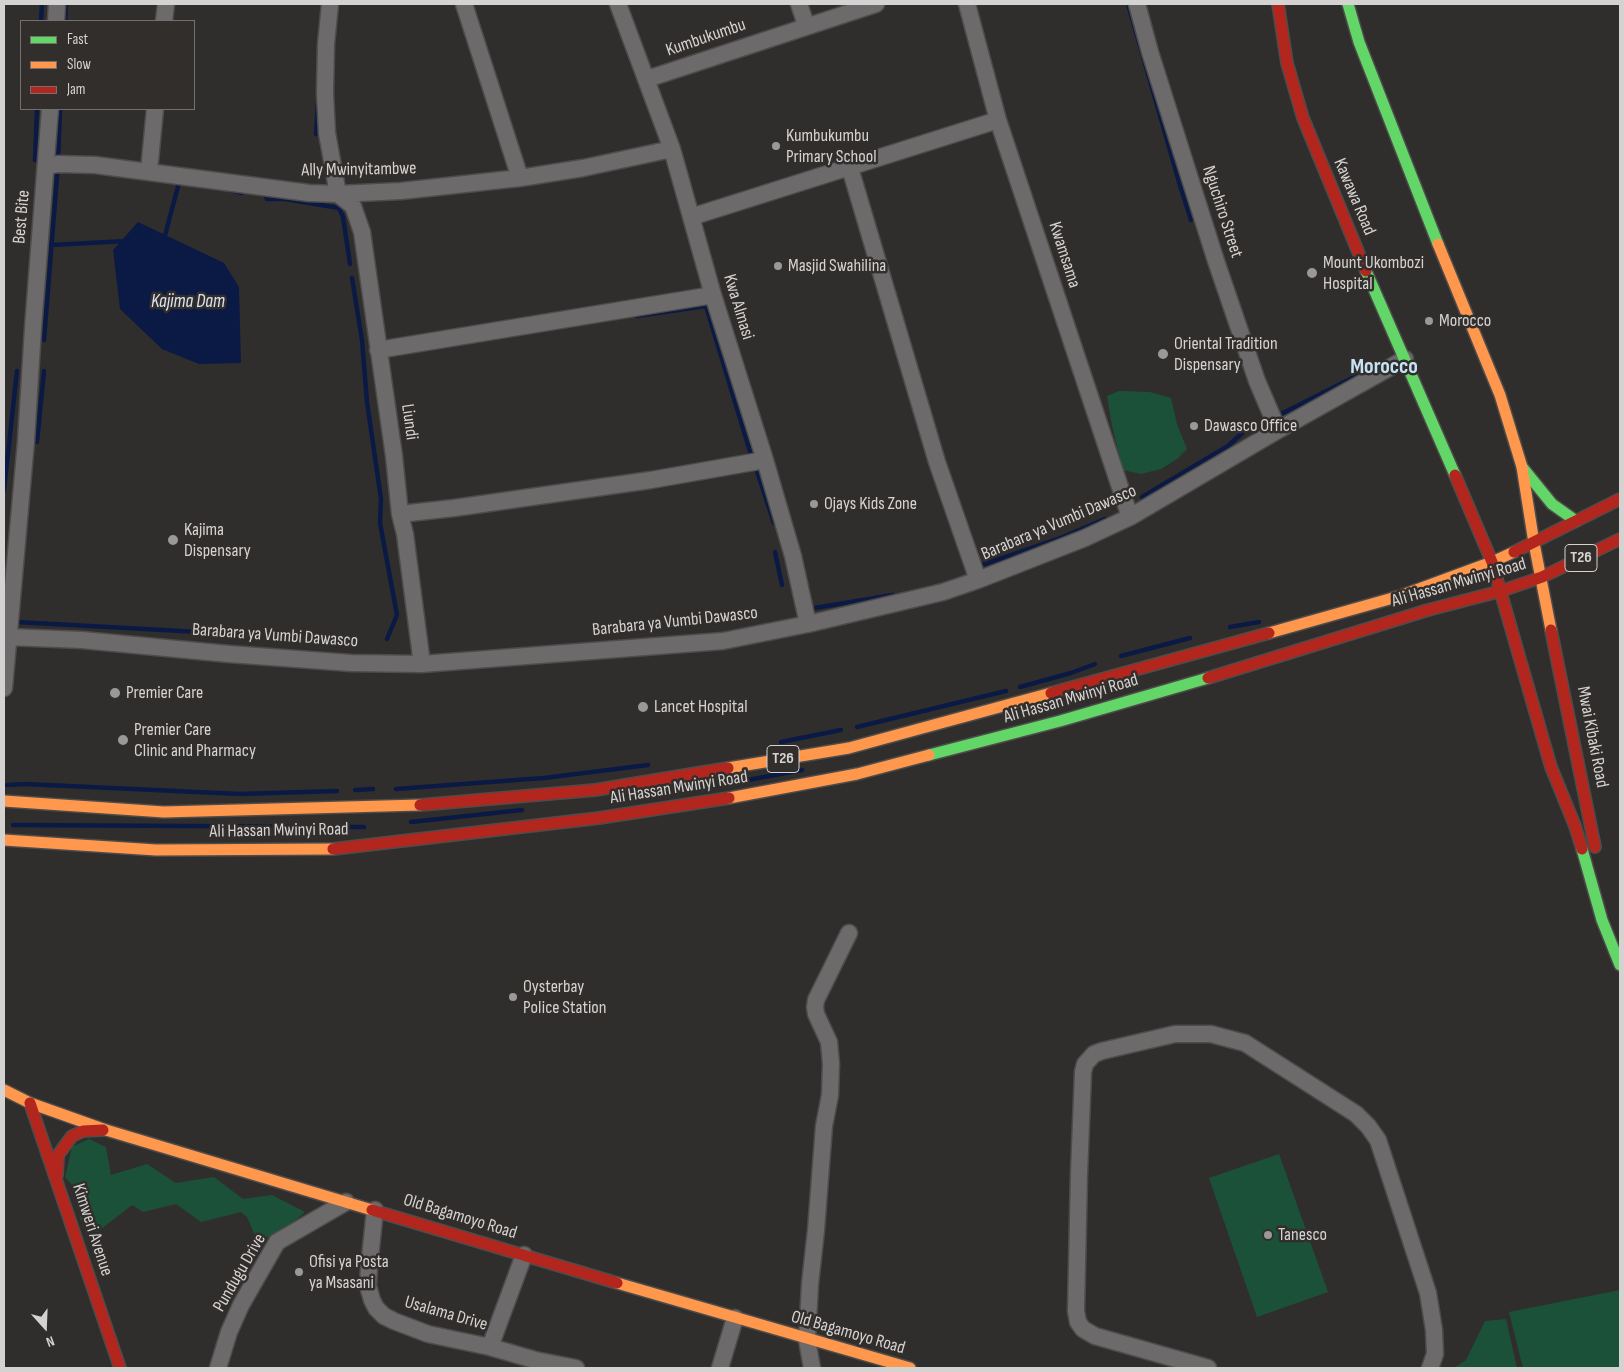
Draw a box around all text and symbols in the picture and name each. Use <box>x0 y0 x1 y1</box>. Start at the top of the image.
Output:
street label: Kumbukumbu <box>663 14 749 62</box>
legend <box>20 20 195 110</box>
text: Fast <box>67 30 88 49</box>
text: Slow <box>67 55 91 74</box>
text: Jam <box>67 80 85 99</box>
place label: Kumbukumbu Primary School <box>786 125 877 168</box>
marker: Kumbukumbu Primary School <box>770 140 782 152</box>
street label: Kawawa Road <box>1328 155 1380 239</box>
street label: Ally Mwinyitambwe <box>301 158 417 182</box>
street label: Nguchiro Street <box>1197 163 1247 261</box>
street label: Best Bite <box>9 189 35 245</box>
street label: Kwamsama <box>1043 219 1085 291</box>
place label: Mount Ukombozi Hospital <box>1323 252 1424 294</box>
place label: Masjid Swahilina <box>788 255 886 277</box>
marker: Masjid Swahilina <box>772 260 784 272</box>
marker: Mount Ukombozi Hospital <box>1305 266 1319 280</box>
street label: Kwa Almasi <box>718 272 758 342</box>
water label: Kajima Dam <box>151 291 225 313</box>
place label: Morocco <box>1439 310 1491 332</box>
marker: Morocco <box>1423 315 1435 327</box>
place label: Oriental Tradition Dispensary <box>1174 333 1278 376</box>
marker: Oriental Tradition Dispensary <box>1156 347 1170 361</box>
district label: Morocco <box>1350 354 1418 380</box>
street label: Liundi <box>396 403 422 441</box>
place label: Dawasco Office <box>1204 415 1297 437</box>
marker: Dawasco Office <box>1188 420 1200 432</box>
street label: Barabara ya Vumbi Dawasco <box>978 481 1140 565</box>
place label: Ojays Kids Zone <box>824 493 917 515</box>
marker: Ojays Kids Zone <box>808 498 820 510</box>
place label: Kajima Dispensary <box>184 519 251 562</box>
marker: Kajima Dispensary <box>166 533 180 547</box>
road number: T26 <box>1565 544 1597 572</box>
street label: Ali Hassan Mwinyi Road <box>1389 553 1529 613</box>
street label: Barabara ya Vumbi Dawasco <box>591 603 759 641</box>
street label: Barabara ya Vumbi Dawasco <box>191 619 359 653</box>
street label: Ali Hassan Mwinyi Road <box>1001 669 1141 729</box>
place label: Premier Care <box>126 682 203 704</box>
street label: Mwai Kibaki Road <box>1572 685 1612 789</box>
marker: Premier Care <box>108 686 122 700</box>
place label: Lancet Hospital <box>654 696 748 718</box>
marker: Lancet Hospital <box>636 700 650 714</box>
place label: Premier Care Clinic and Pharmacy <box>134 719 256 762</box>
marker: Premier Care Clinic and Pharmacy <box>116 733 130 747</box>
road number: T26 <box>767 746 799 772</box>
street label: Ali Hassan Mwinyi Road <box>609 766 749 810</box>
street label: Ali Hassan Mwinyi Road <box>209 819 349 843</box>
place label: Oysterbay Police Station <box>523 976 606 1019</box>
marker: Oysterbay Police Station <box>507 991 519 1003</box>
street label: Kimweri Avenue <box>67 1181 117 1279</box>
street label: Old Bagamoyo Road <box>401 1189 519 1245</box>
place label: Tanesco <box>1278 1224 1327 1246</box>
marker: Tanesco <box>1262 1229 1274 1241</box>
street label: Pundugu Drive <box>209 1230 271 1316</box>
place label: Ofisi ya Posta ya Msasani <box>309 1251 389 1294</box>
marker: Ofisi ya Posta ya Msasani <box>293 1266 305 1278</box>
street label: Usalama Drive <box>402 1292 490 1336</box>
north arrow <box>20 1302 70 1352</box>
street label: Old Bagamoyo Road <box>789 1306 907 1360</box>
text: N <box>44 1332 57 1351</box>

